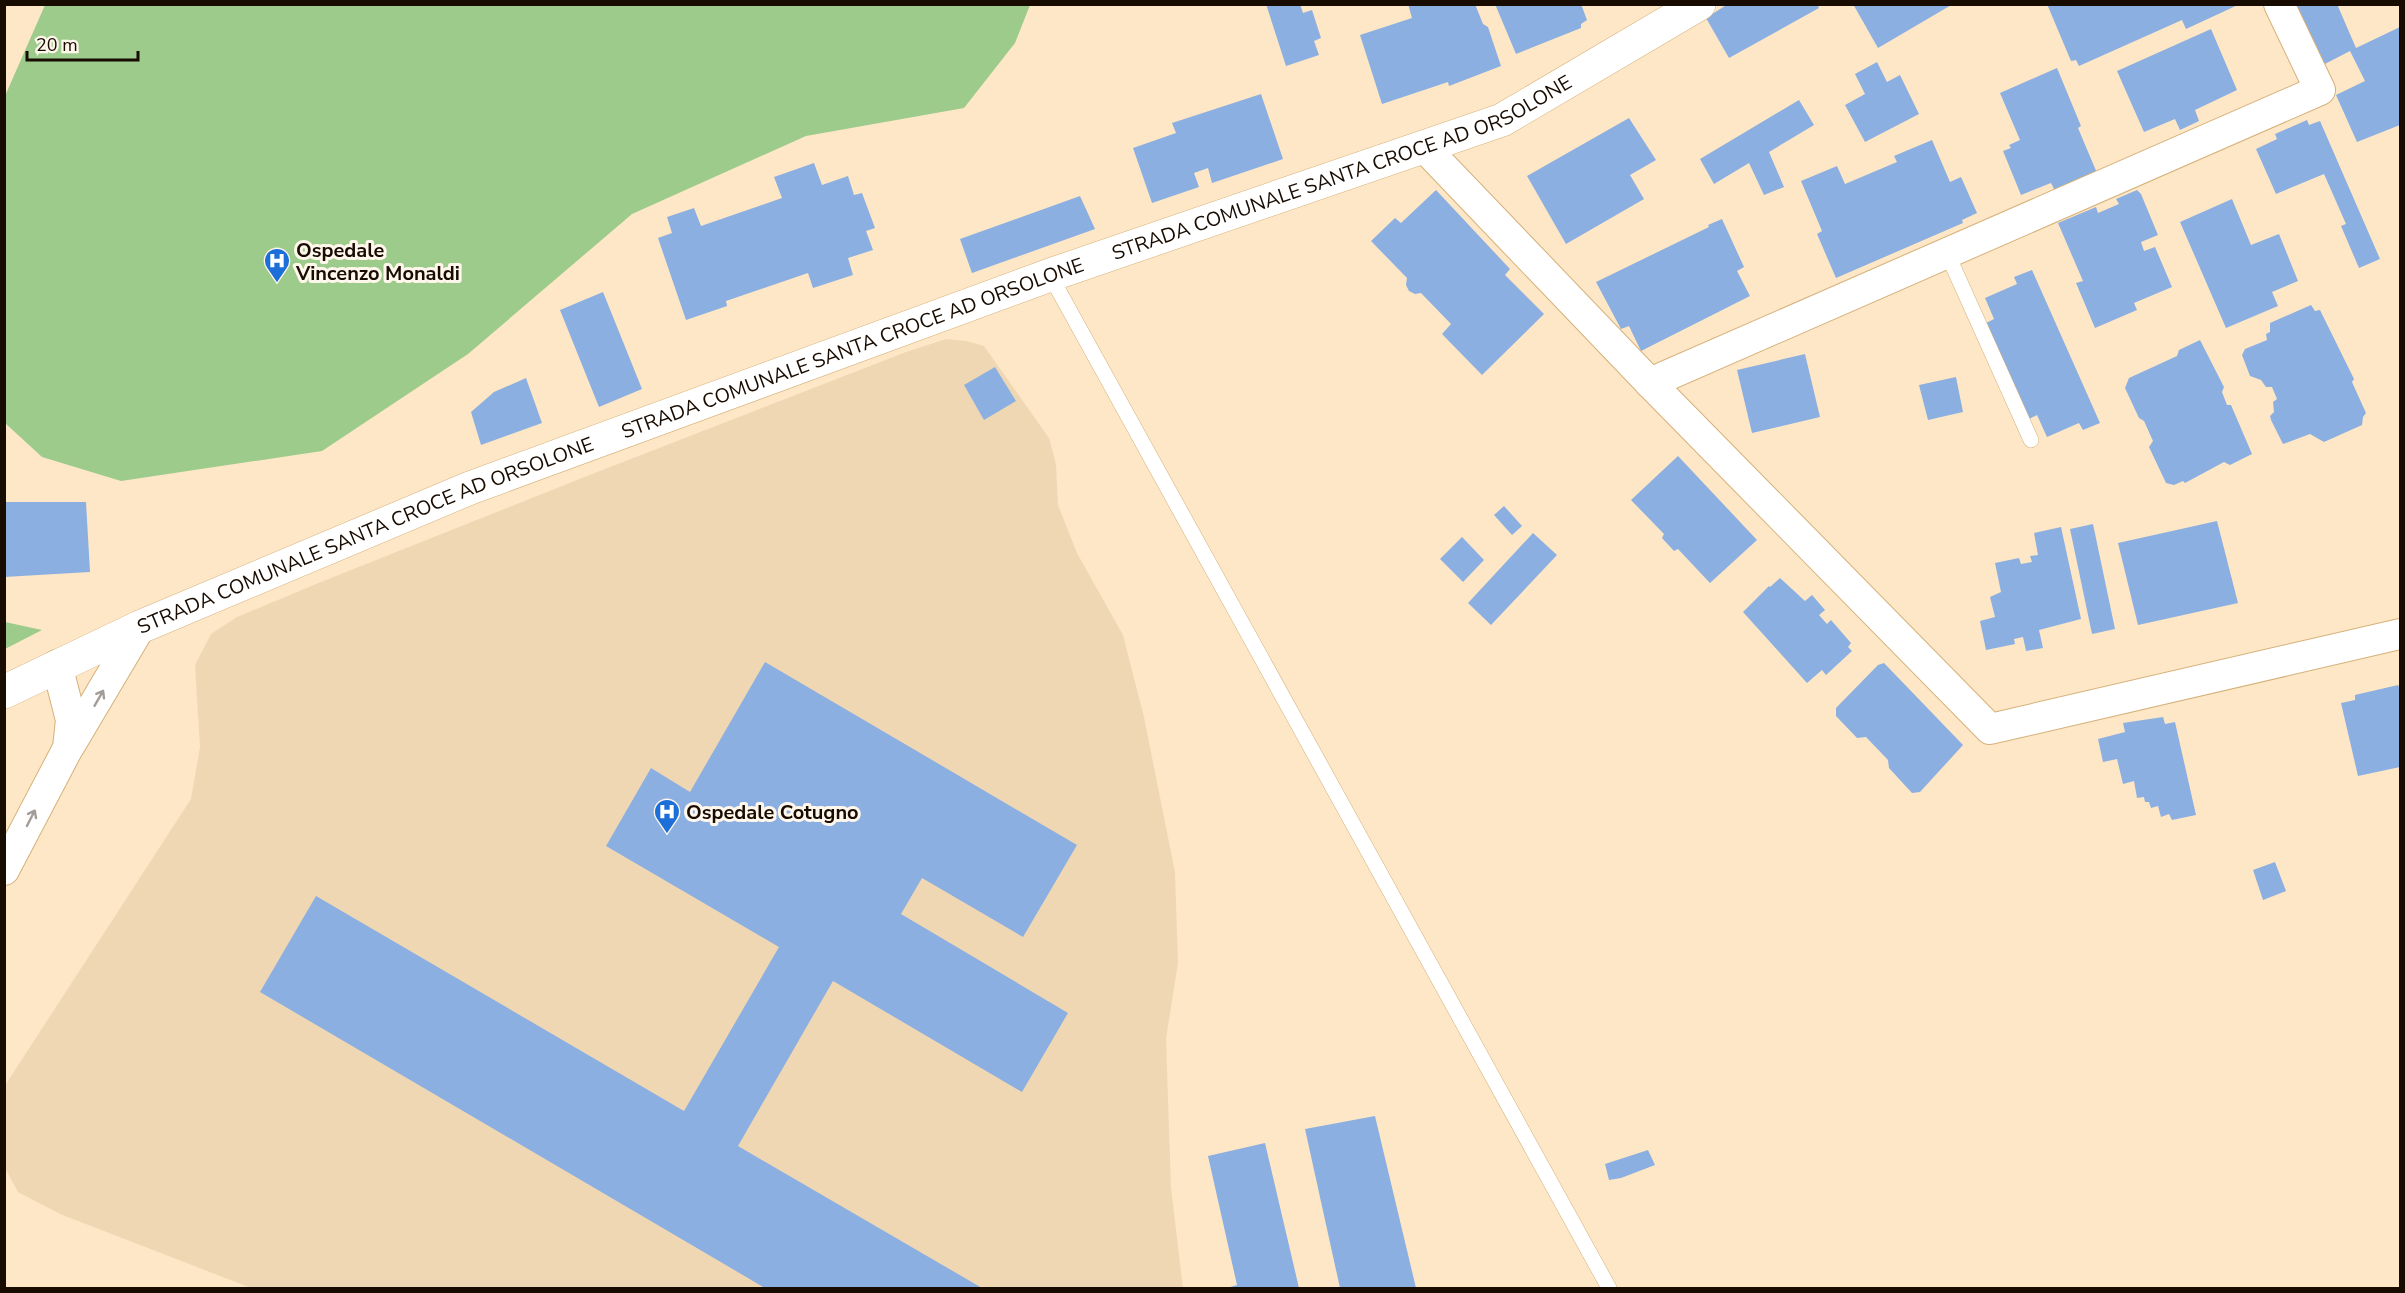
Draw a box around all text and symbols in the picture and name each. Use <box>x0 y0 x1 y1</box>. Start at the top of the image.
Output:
scale bar <box>27 24 138 62</box>
text: 20 m <box>36 33 78 57</box>
street label: STRADA COMUNALE SANTA CROCE AD ORSOLONE <box>1108 69 1577 267</box>
place label: Ospedale Vincenzo Monaldi <box>295 237 460 287</box>
hospital icon: Ospedale Vincenzo Monaldi <box>262 246 292 284</box>
street label: STRADA COMUNALE SANTA CROCE AD ORSOLONE <box>618 251 1087 445</box>
street label: STRADA COMUNALE SANTA CROCE AD ORSOLONE <box>133 431 597 641</box>
one-way arrow <box>93 690 105 707</box>
hospital icon: Ospedale Cotugno <box>652 797 682 835</box>
place label: Ospedale Cotugno <box>686 799 859 826</box>
one-way arrow <box>26 810 38 828</box>

